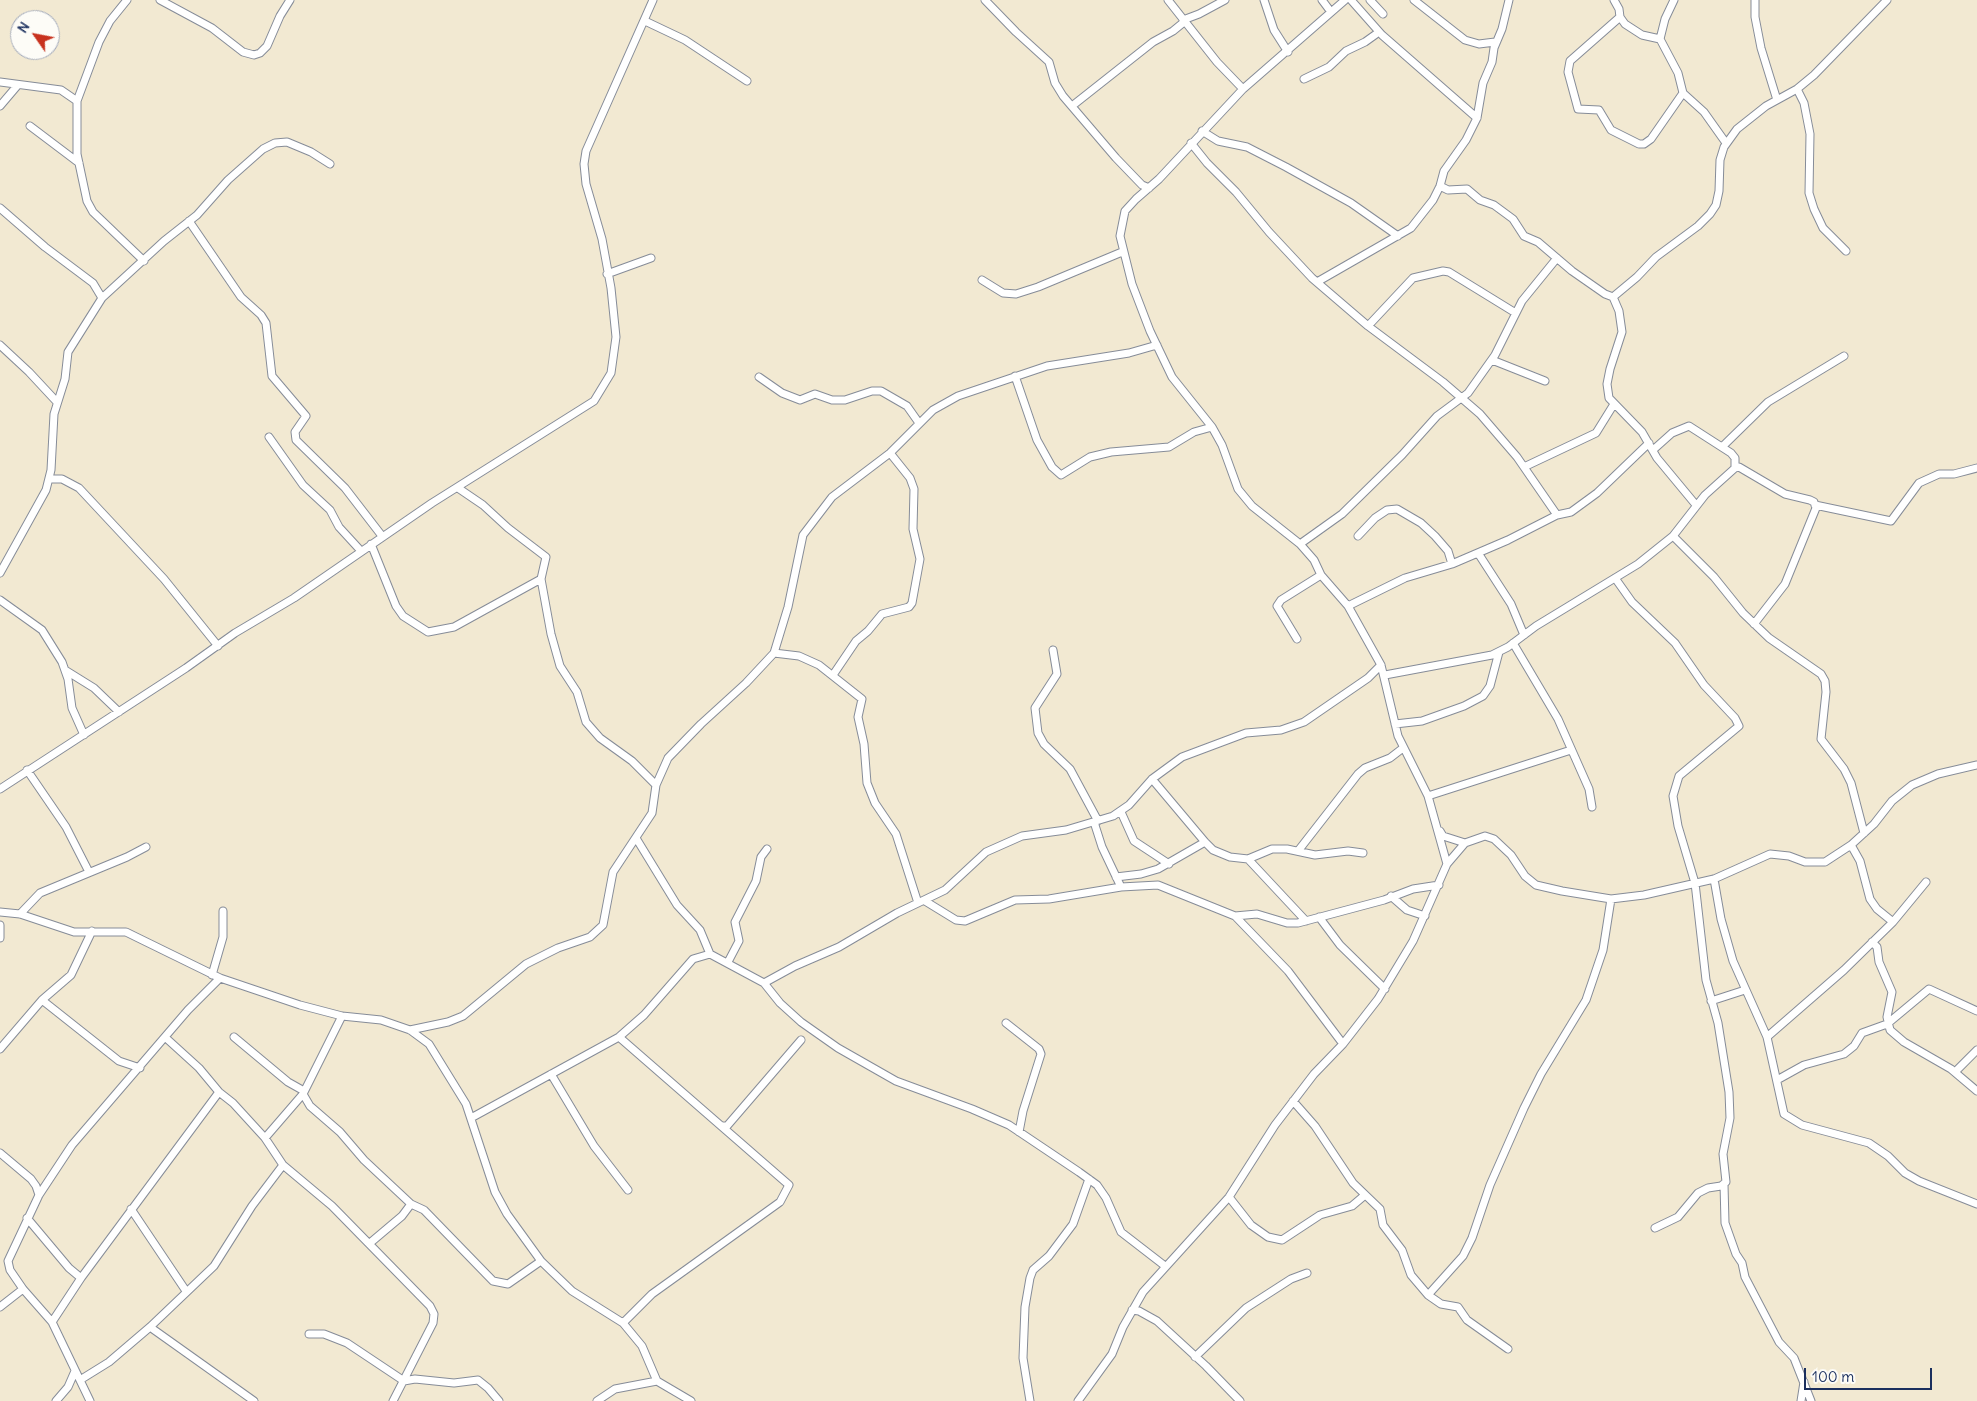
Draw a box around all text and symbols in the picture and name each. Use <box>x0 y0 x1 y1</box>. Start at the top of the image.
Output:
north arrow <box>10 10 60 60</box>
text: N <box>13 18 33 36</box>
scale bar <box>1807 1358 1934 1390</box>
text: 100 m <box>1812 1367 1854 1386</box>

